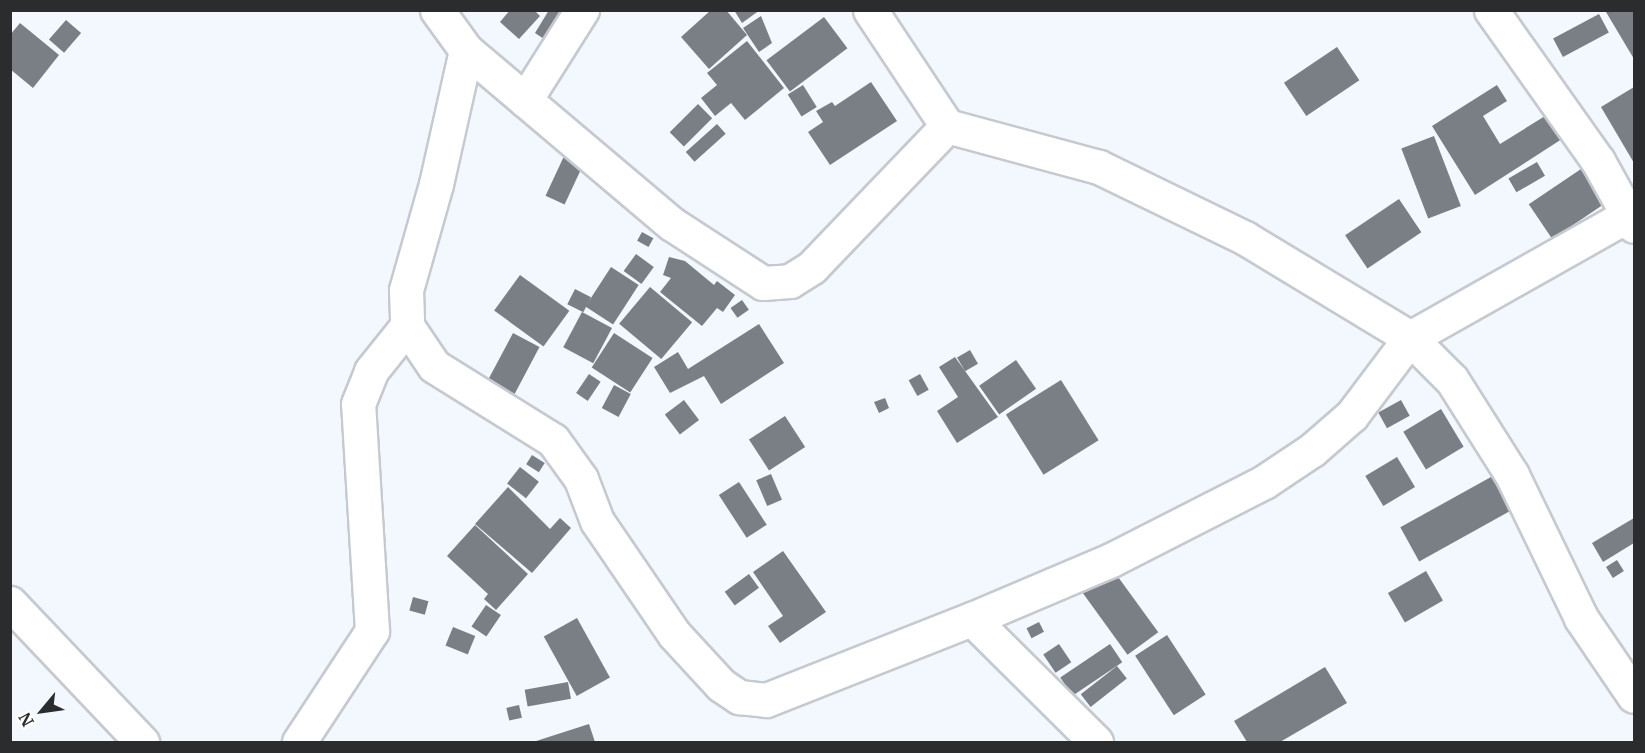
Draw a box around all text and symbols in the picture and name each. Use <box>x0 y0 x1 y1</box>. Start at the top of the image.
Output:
north arrow <box>12 681 72 741</box>
text: N <box>14 709 38 730</box>

